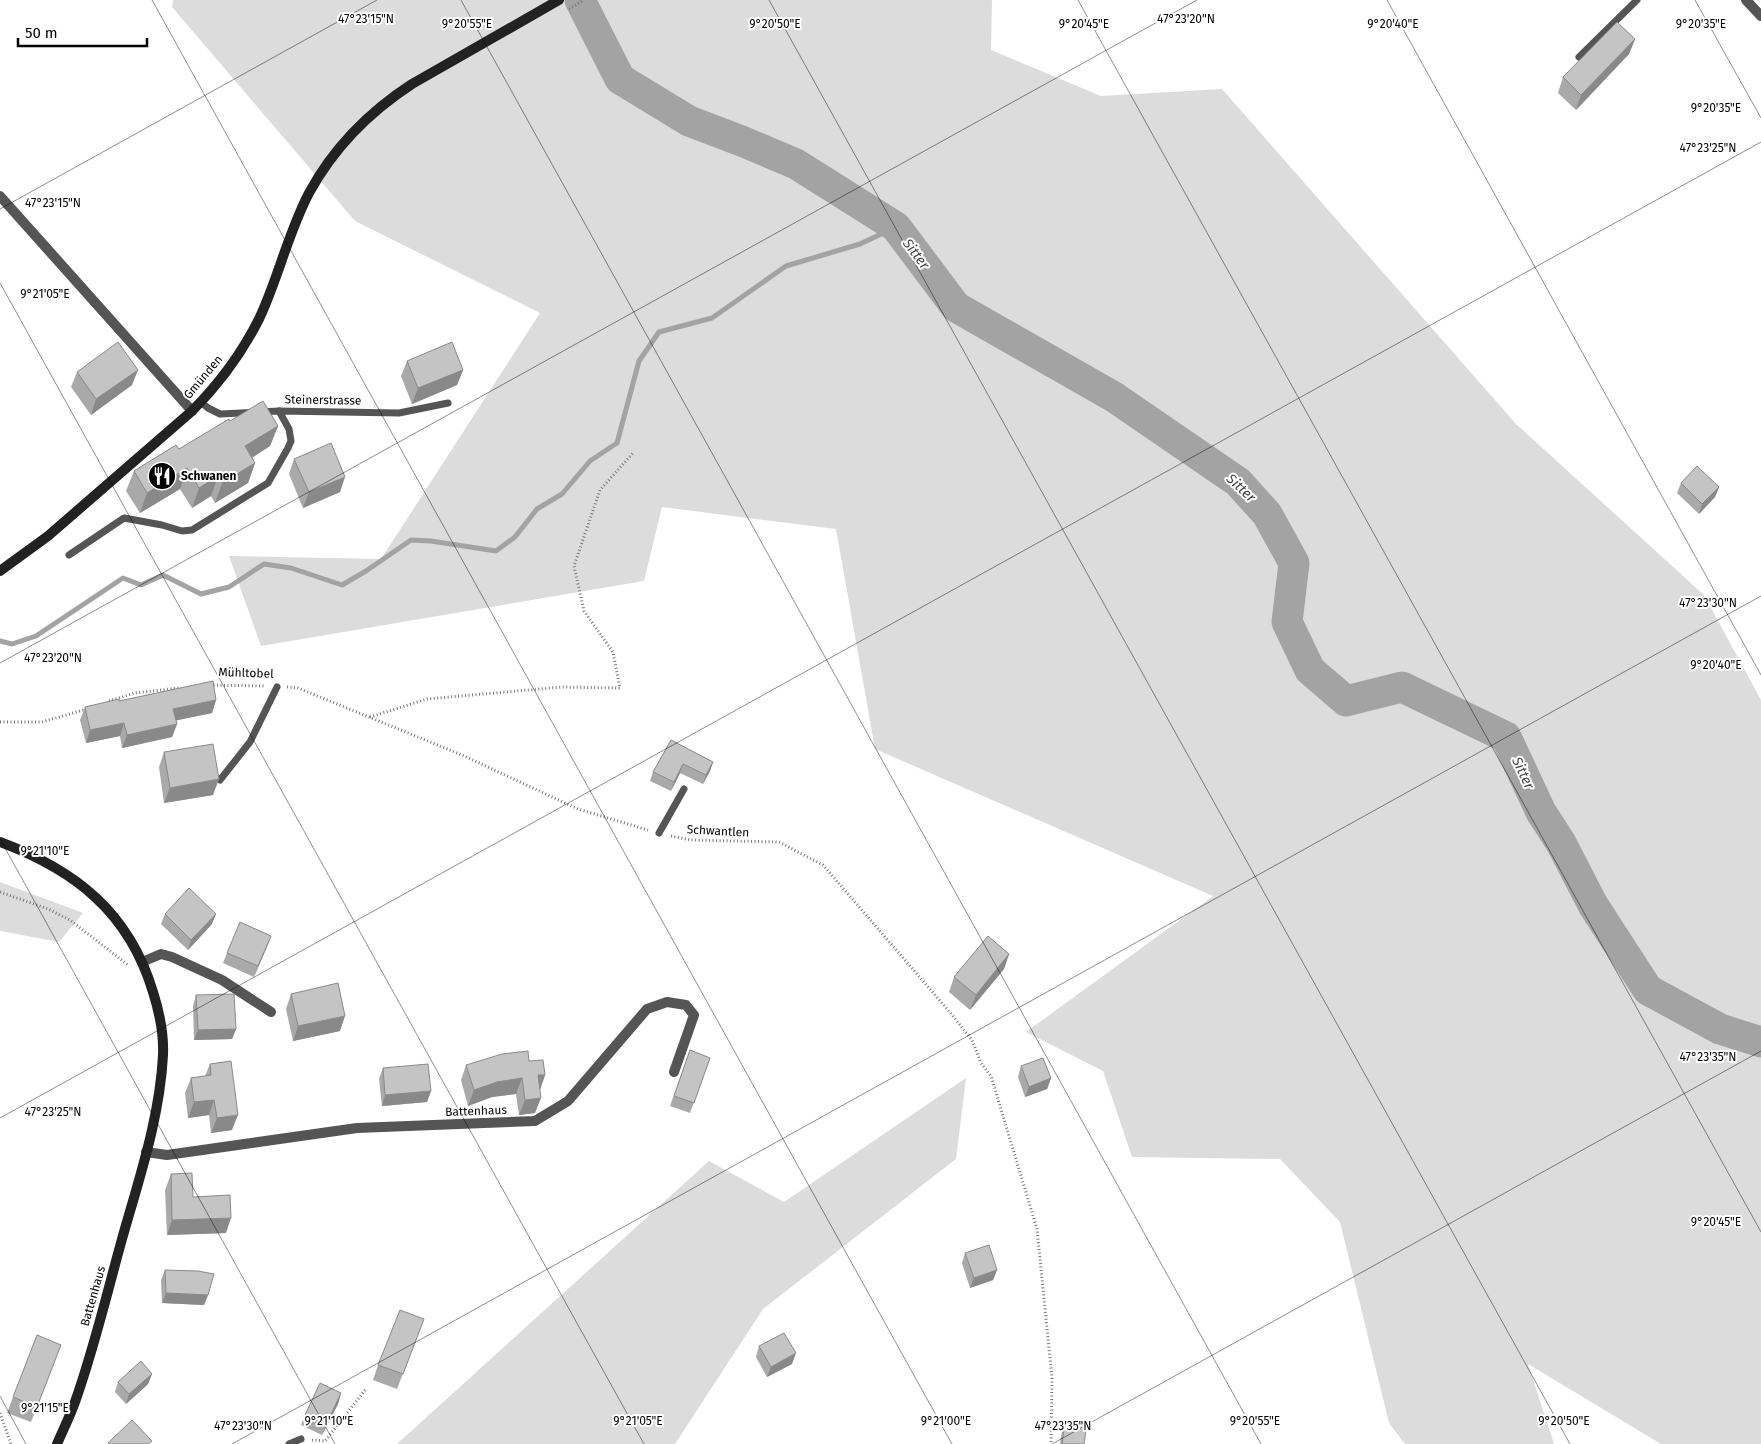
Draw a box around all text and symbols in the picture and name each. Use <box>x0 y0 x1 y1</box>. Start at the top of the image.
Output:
text: 47°23'15"N <box>338 12 394 26</box>
text: 47°23'20"N <box>1157 12 1215 26</box>
scale bar <box>18 15 146 47</box>
text: 9°20'55"E <box>442 17 492 31</box>
text: 9°20'50"E <box>749 17 801 31</box>
text: 9°20'45"E <box>1059 17 1109 31</box>
text: 9°20'40"E <box>1367 17 1419 31</box>
text: 9°20'35"E <box>1676 17 1726 31</box>
text: 50 m <box>25 24 58 42</box>
text: 9°20'35"E <box>1691 101 1741 115</box>
text: 47°23'25"N <box>1680 141 1736 155</box>
text: 47°23'15"N <box>25 196 81 210</box>
water label: Sitter <box>898 235 933 273</box>
text: 9°21'05"E <box>20 287 70 301</box>
street label: Gmünden <box>181 352 225 402</box>
street label: Steinerstrasse <box>284 392 362 408</box>
restaurant icon: Schwanen <box>147 461 177 491</box>
place label: Schwanen <box>181 469 236 483</box>
water label: Sitter <box>1222 470 1260 506</box>
text: 47°23'30"N <box>1679 596 1737 610</box>
text: 47°23'20"N <box>24 651 82 665</box>
text: 9°20'40"E <box>1690 658 1742 672</box>
street label: Mühltobel <box>218 665 274 681</box>
water label: Sitter <box>1508 753 1538 792</box>
street label: Schwantlen <box>686 822 750 840</box>
text: 9°21'10"E <box>20 844 70 858</box>
text: 47°23'35"N <box>1680 1050 1736 1064</box>
street label: Battenhaus <box>445 1103 508 1119</box>
text: 47°23'25"N <box>25 1105 81 1119</box>
text: 9°20'45"E <box>1691 1215 1741 1229</box>
street label: Battenhaus <box>78 1264 108 1328</box>
text: 9°21'15"E <box>21 1401 69 1415</box>
text: 9°21'10"E <box>304 1414 354 1428</box>
text: 9°21'05"E <box>613 1414 663 1428</box>
text: 9°21'00"E <box>921 1414 971 1428</box>
text: 9°20'55"E <box>1230 1414 1280 1428</box>
text: 9°20'50"E <box>1538 1414 1590 1428</box>
text: 47°23'30"N <box>214 1419 272 1433</box>
text: 47°23'35"N <box>1035 1419 1091 1433</box>

